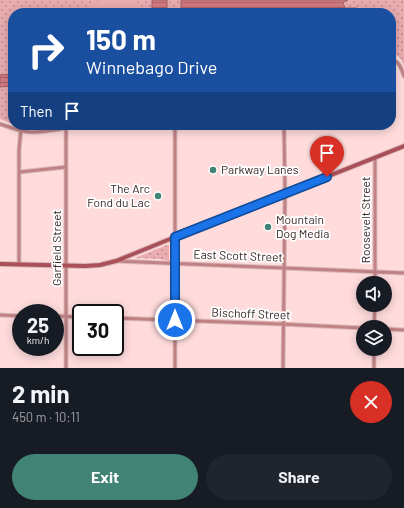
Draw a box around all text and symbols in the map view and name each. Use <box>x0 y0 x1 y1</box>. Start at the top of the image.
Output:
text: 150 m <box>86 22 156 56</box>
icon: right <box>20 24 72 76</box>
text: Winnebago Drive <box>86 56 217 78</box>
icon: arrive <box>61 100 83 122</box>
text: Then <box>20 102 53 120</box>
pin <box>310 136 344 177</box>
icon: arrive <box>316 142 338 164</box>
place label: Parkway Lanes <box>221 162 299 176</box>
marker: Parkway Lanes <box>208 165 218 175</box>
street label: Roosevelt Street <box>358 177 372 263</box>
place label: The Arc Fond du Lac <box>87 181 150 209</box>
marker: The Arc Fond du Lac <box>153 191 163 201</box>
street label: Garfield Street <box>49 210 63 286</box>
place label: Mountain Dog Media <box>276 212 330 240</box>
marker: Mountain Dog Media <box>263 222 273 232</box>
street label: East Scott Street <box>193 246 283 264</box>
map controls <box>356 276 392 356</box>
button: sound <box>356 276 392 312</box>
position arrow <box>154 299 196 341</box>
speed limit sign: 30 <box>72 304 124 356</box>
street label: Bischoff Street <box>211 305 291 321</box>
text: 25 <box>27 313 49 337</box>
button: layers <box>356 320 392 356</box>
text: km/h <box>27 334 49 346</box>
text: 2 min <box>12 379 70 408</box>
button: close <box>350 381 392 423</box>
text: 450 m · 10:11 <box>12 409 80 425</box>
button: Exit <box>12 454 198 500</box>
button: Share <box>206 454 392 500</box>

